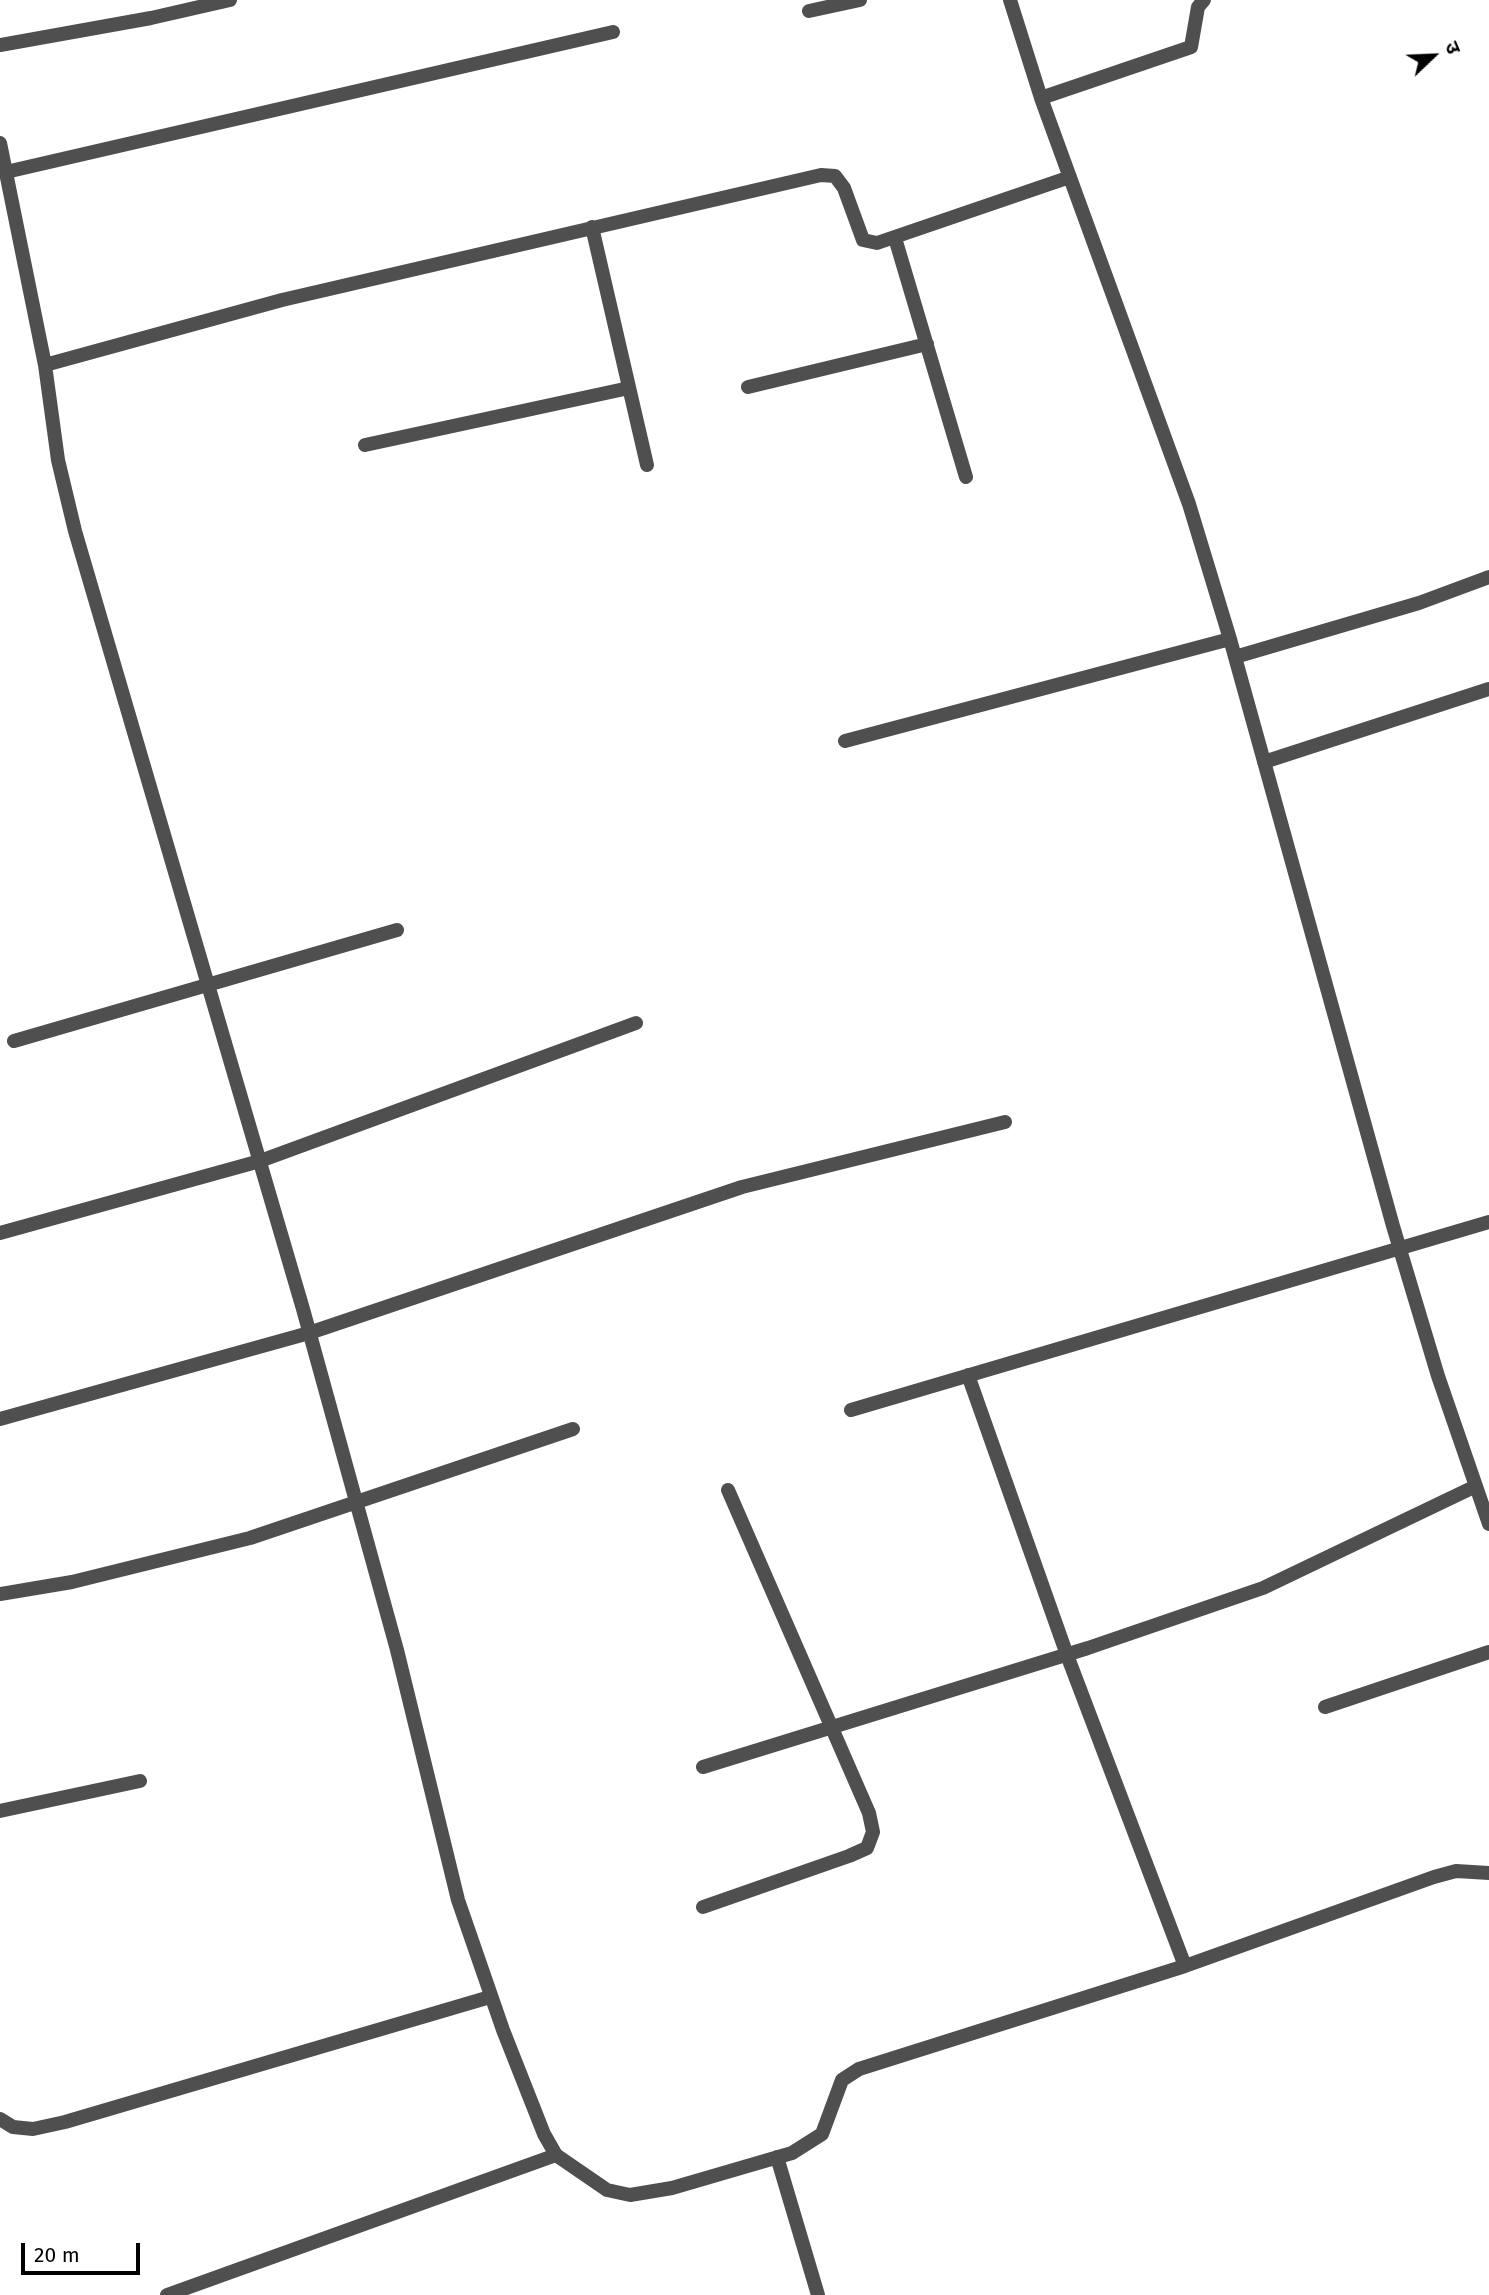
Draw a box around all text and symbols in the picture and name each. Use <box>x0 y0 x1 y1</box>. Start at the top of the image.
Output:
north arrow <box>1398 21 1468 91</box>
text: उ <box>1440 38 1466 57</box>
scale bar <box>24 2228 144 2272</box>
text: 20 m <box>34 2242 80 2268</box>

